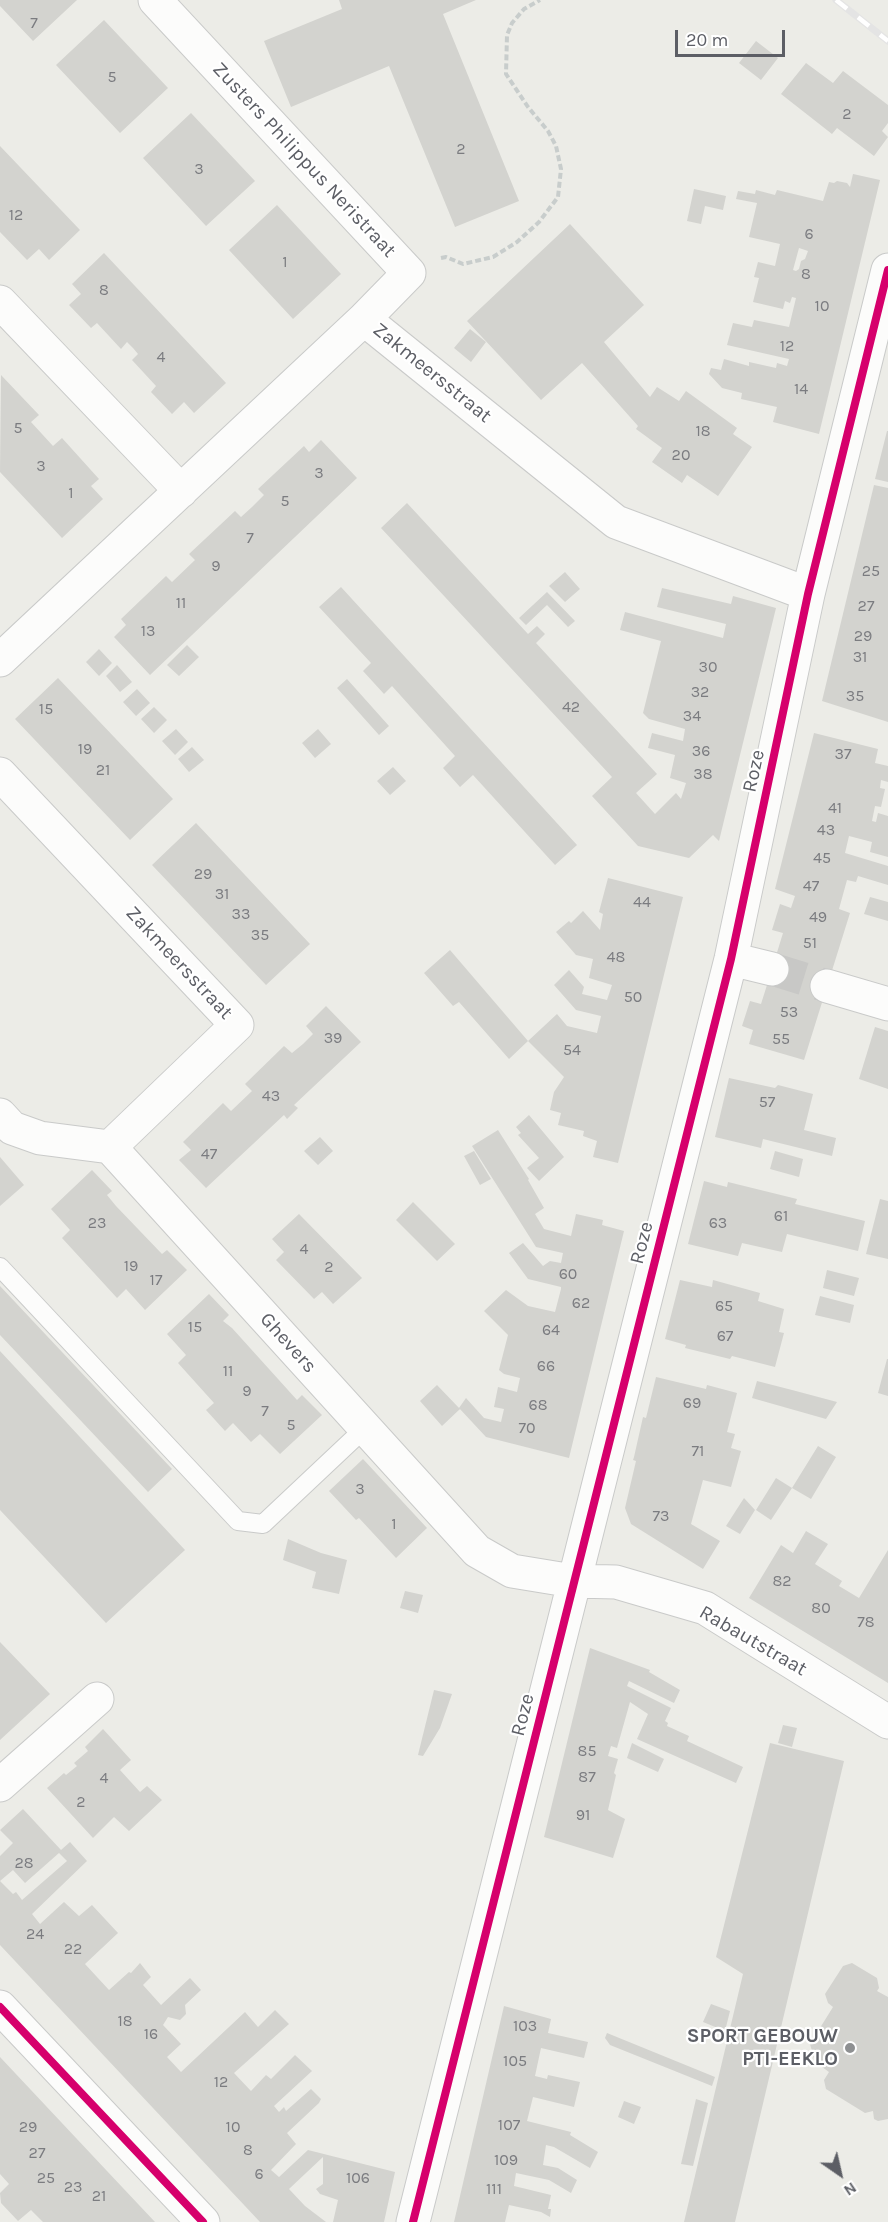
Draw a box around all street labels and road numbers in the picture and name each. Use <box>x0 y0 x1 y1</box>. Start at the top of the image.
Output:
street label: Zusters Philippus Neristraat <box>207 57 401 263</box>
street label: Zakmeersstraat <box>368 318 496 428</box>
street label: Roze <box>738 748 770 794</box>
street label: Zakmeersstraat <box>120 901 238 1025</box>
street label: Roze <box>625 1219 659 1267</box>
street label: Ghevers <box>255 1308 321 1378</box>
street label: Rabautstraat <box>695 1600 811 1682</box>
street label: Roze <box>506 1691 540 1739</box>

